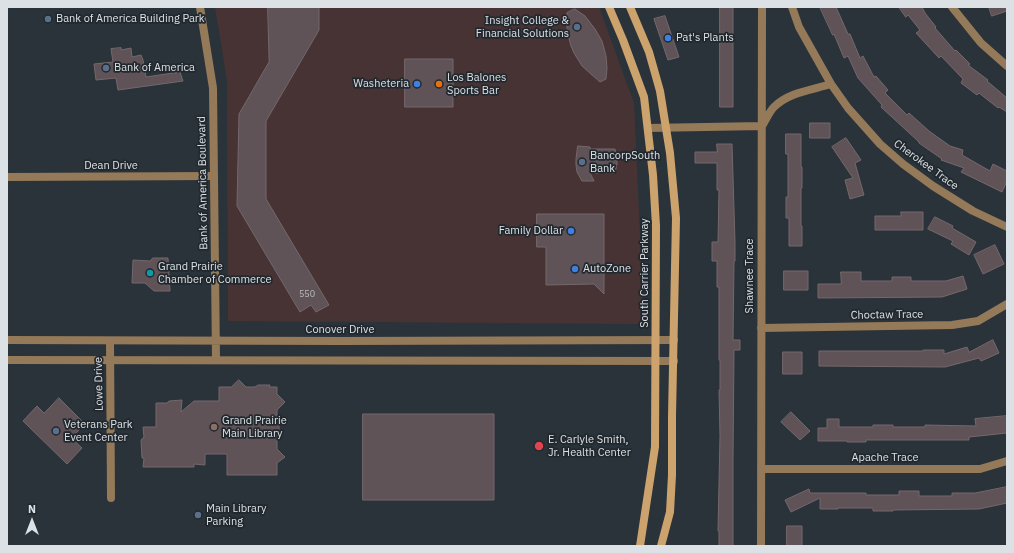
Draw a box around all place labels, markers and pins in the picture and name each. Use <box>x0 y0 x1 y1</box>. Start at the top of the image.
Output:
place label: Bank of America Building Park <box>56 12 205 26</box>
marker: Bank of America Building Park <box>43 14 53 24</box>
place label: Insight College & Financial Solutions <box>476 14 569 40</box>
marker: Insight College & Financial Solutions <box>572 22 582 32</box>
place label: Pat's Plants <box>676 31 734 45</box>
marker: Pat's Plants <box>663 33 673 43</box>
place label: Bank of America <box>114 61 195 75</box>
marker: Bank of America <box>101 63 111 73</box>
place label: Los Balones Sports Bar <box>447 71 506 97</box>
place label: Washeteria <box>353 77 409 91</box>
marker: Washeteria <box>412 79 422 89</box>
marker: Los Balones Sports Bar <box>434 79 444 89</box>
place label: BancorpSouth Bank <box>590 149 660 175</box>
marker: BancorpSouth Bank <box>577 157 587 167</box>
place label: Family Dollar <box>499 224 563 238</box>
marker: Family Dollar <box>566 226 576 236</box>
place label: Grand Prairie Chamber of Commerce <box>158 260 272 286</box>
place label: AutoZone <box>583 262 631 276</box>
marker: AutoZone <box>570 264 580 274</box>
marker: Grand Prairie Chamber of Commerce <box>145 268 155 278</box>
place label: Grand Prairie Main Library <box>222 414 287 440</box>
place label: Veterans Park Event Center <box>64 418 133 444</box>
marker: Grand Prairie Main Library <box>209 422 219 432</box>
marker: Veterans Park Event Center <box>51 426 61 436</box>
place label: E. Carlyle Smith, Jr. Health Center <box>548 433 631 459</box>
marker: E. Carlyle Smith, Jr. Health Center <box>533 440 545 452</box>
place label: Main Library Parking <box>206 502 267 528</box>
marker: Main Library Parking <box>193 510 203 520</box>

